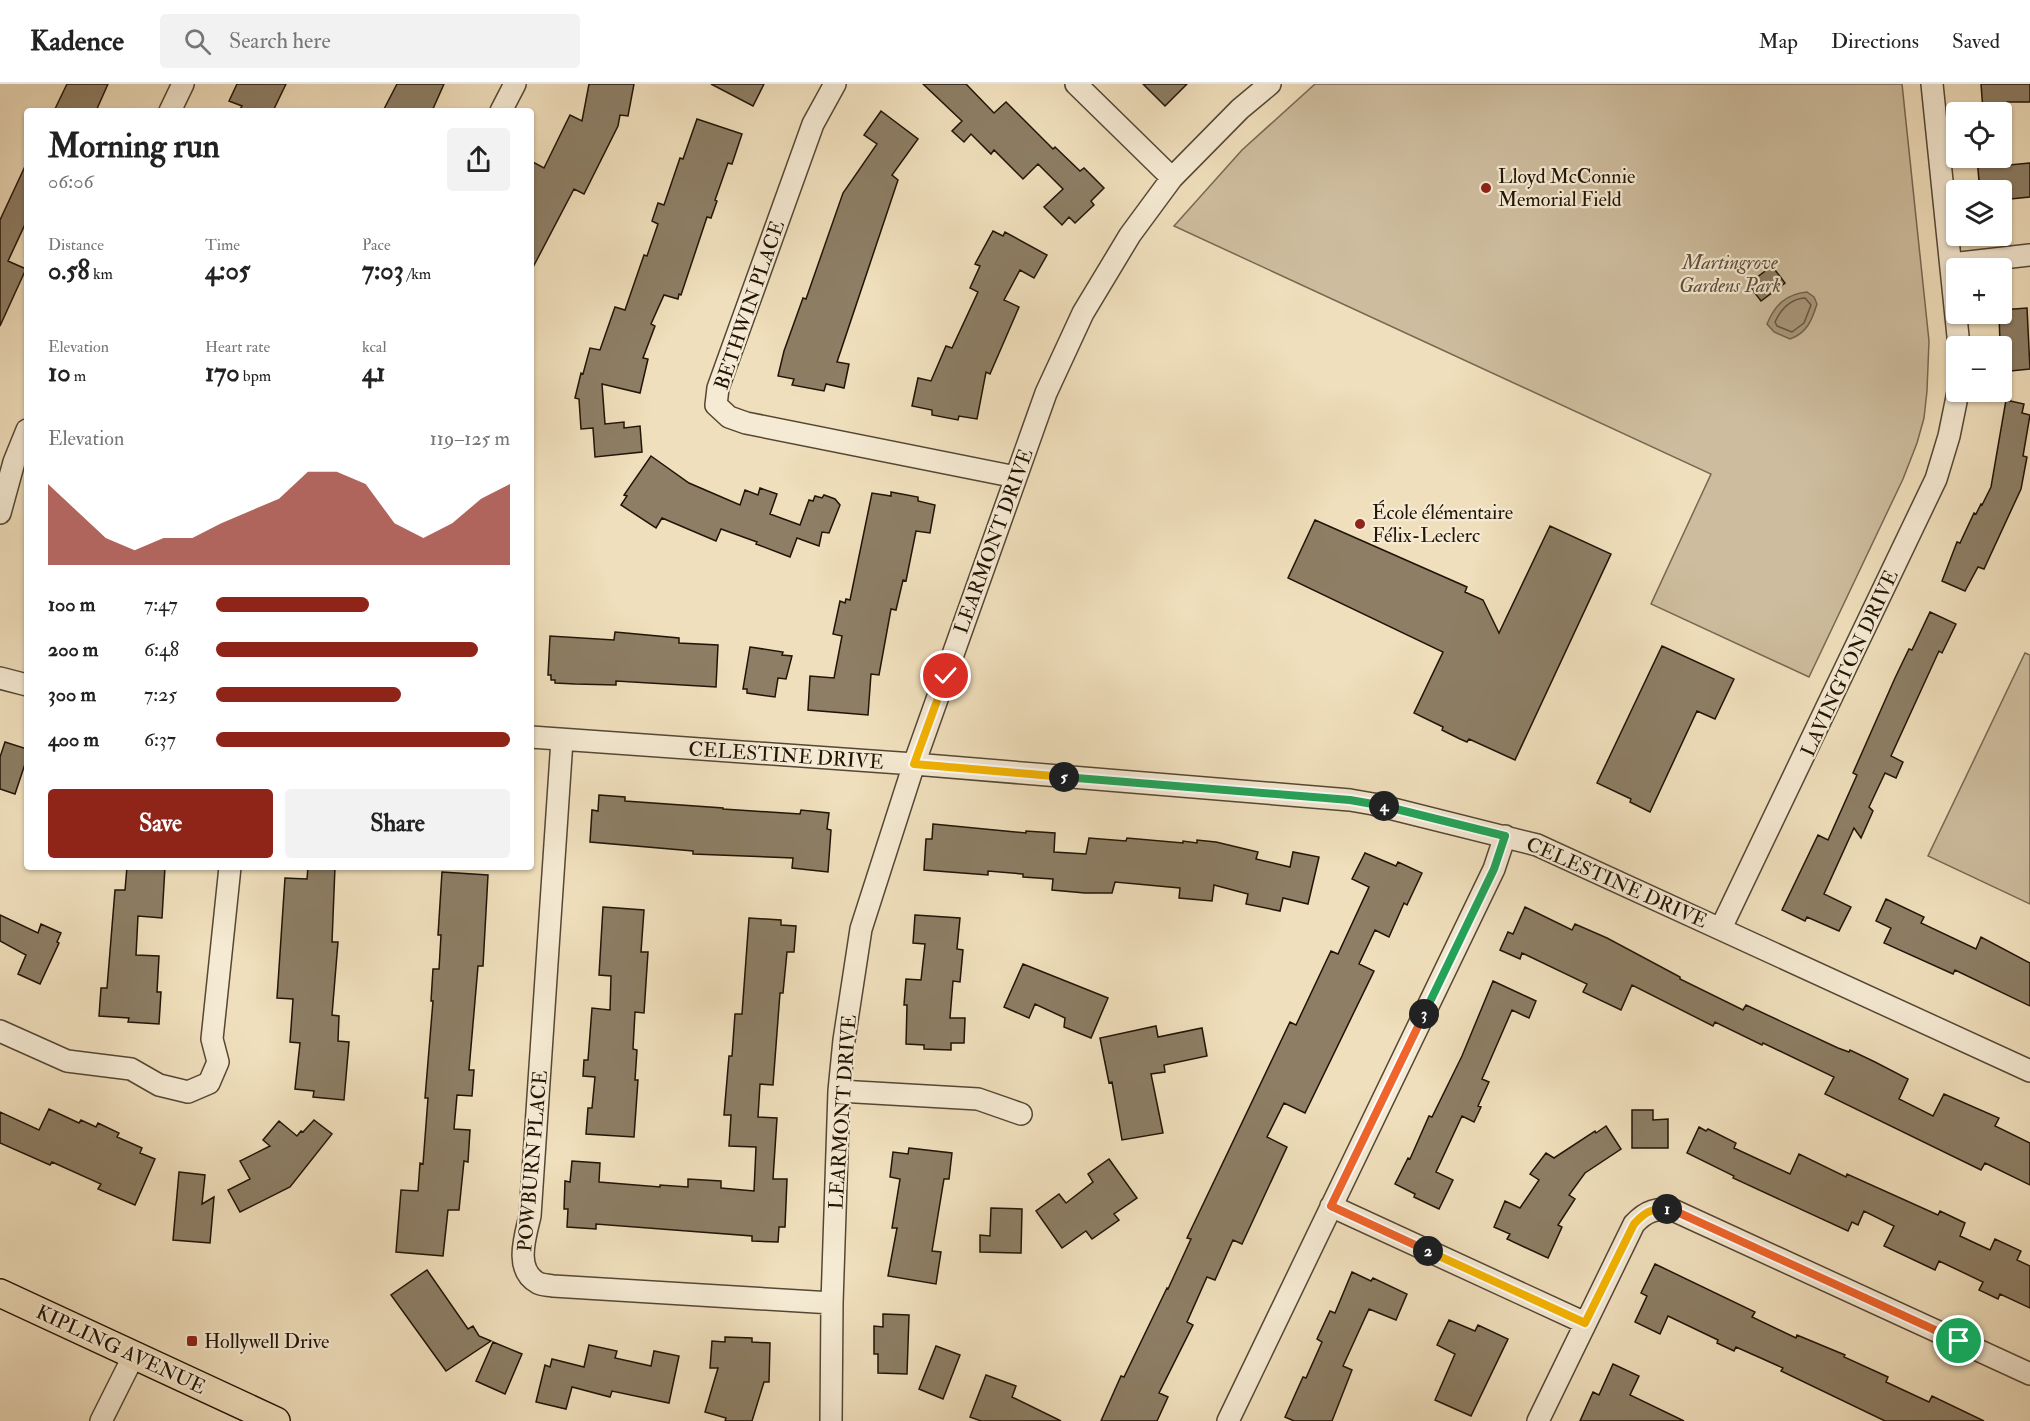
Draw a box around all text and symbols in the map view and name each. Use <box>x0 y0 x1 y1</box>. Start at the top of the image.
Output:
search box <box>160 14 580 68</box>
text: Kadence <box>30 24 124 59</box>
icon: search <box>181 25 214 58</box>
text: Search here <box>229 27 331 55</box>
text: Map <box>1758 28 1798 55</box>
text: Directions <box>1831 28 1919 55</box>
text: Saved <box>1952 28 2000 55</box>
map controls <box>1946 102 2012 402</box>
button: locate <box>1946 102 2012 168</box>
text: Morning run <box>48 126 220 167</box>
button: share <box>447 128 510 191</box>
place label: Lloyd McConnie Memorial Field <box>1498 164 1635 212</box>
text: 06:06 <box>48 169 94 194</box>
button: layers <box>1946 180 2012 246</box>
marker: Lloyd McConnie Memorial Field <box>1479 181 1493 195</box>
street label: BETHWIN PLACE <box>709 217 790 393</box>
text: Distance <box>48 235 104 255</box>
text: Time <box>205 235 240 255</box>
text: Pace <box>362 235 391 255</box>
park label: Martingrove Gardens Park <box>1679 250 1781 298</box>
text: 0.58 <box>48 255 90 287</box>
text: 4:05 <box>205 255 250 287</box>
text: 7:03 <box>362 255 404 287</box>
button: + <box>1946 258 2012 324</box>
text: km <box>90 264 113 284</box>
text: /km <box>404 264 431 284</box>
button: − <box>1946 336 2012 402</box>
text: Elevation <box>48 337 109 357</box>
text: Heart rate <box>205 337 270 357</box>
text: kcal <box>362 337 387 357</box>
text: 10 <box>48 357 70 389</box>
text: 170 <box>205 357 239 389</box>
text: 41 <box>362 357 385 389</box>
text: m <box>70 366 86 386</box>
text: bpm <box>239 366 271 386</box>
text: Elevation <box>48 426 124 451</box>
text: 119–125 m <box>430 426 510 451</box>
street label: LEARMONT DRIVE <box>948 445 1039 637</box>
place label: École élémentaire Félix-Leclerc <box>1372 499 1513 548</box>
marker: École élémentaire Félix-Leclerc <box>1353 517 1367 531</box>
street label: LAVINGTON DRIVE <box>1795 566 1904 760</box>
text: 100 m <box>48 592 95 617</box>
text: 7:47 <box>144 592 178 617</box>
text: 200 m <box>48 637 98 662</box>
text: 6:48 <box>144 637 179 662</box>
pin <box>920 650 971 701</box>
icon: check <box>929 659 962 692</box>
text: 300 m <box>48 682 96 707</box>
text: 7:25 <box>144 682 177 707</box>
text: 400 m <box>48 727 99 752</box>
text: 6:37 <box>144 727 176 752</box>
street label: CELESTINE DRIVE <box>688 736 884 775</box>
pin: 5 <box>1049 762 1079 792</box>
text: 5 <box>1060 767 1068 787</box>
button: Save <box>48 789 273 858</box>
button: Share <box>285 789 510 858</box>
pin: 4 <box>1369 791 1399 821</box>
text: 4 <box>1380 796 1388 816</box>
street label: CELESTINE DRIVE <box>1522 831 1711 934</box>
pin: 3 <box>1409 999 1439 1029</box>
text: 3 <box>1421 1004 1427 1024</box>
street label: LEARMONT DRIVE <box>823 1014 862 1210</box>
street label: POWBURN PLACE <box>512 1069 553 1253</box>
pin: 1 <box>1652 1194 1682 1224</box>
text: 1 <box>1664 1199 1670 1219</box>
pin: 2 <box>1413 1236 1443 1266</box>
text: 2 <box>1424 1241 1432 1261</box>
street label: KIPLING AVENUE <box>32 1299 209 1400</box>
pin <box>1933 1315 1984 1366</box>
icon: arrive <box>1942 1324 1975 1357</box>
place label: Hollywell Drive <box>204 1329 329 1354</box>
marker: Hollywell Drive <box>185 1334 199 1348</box>

